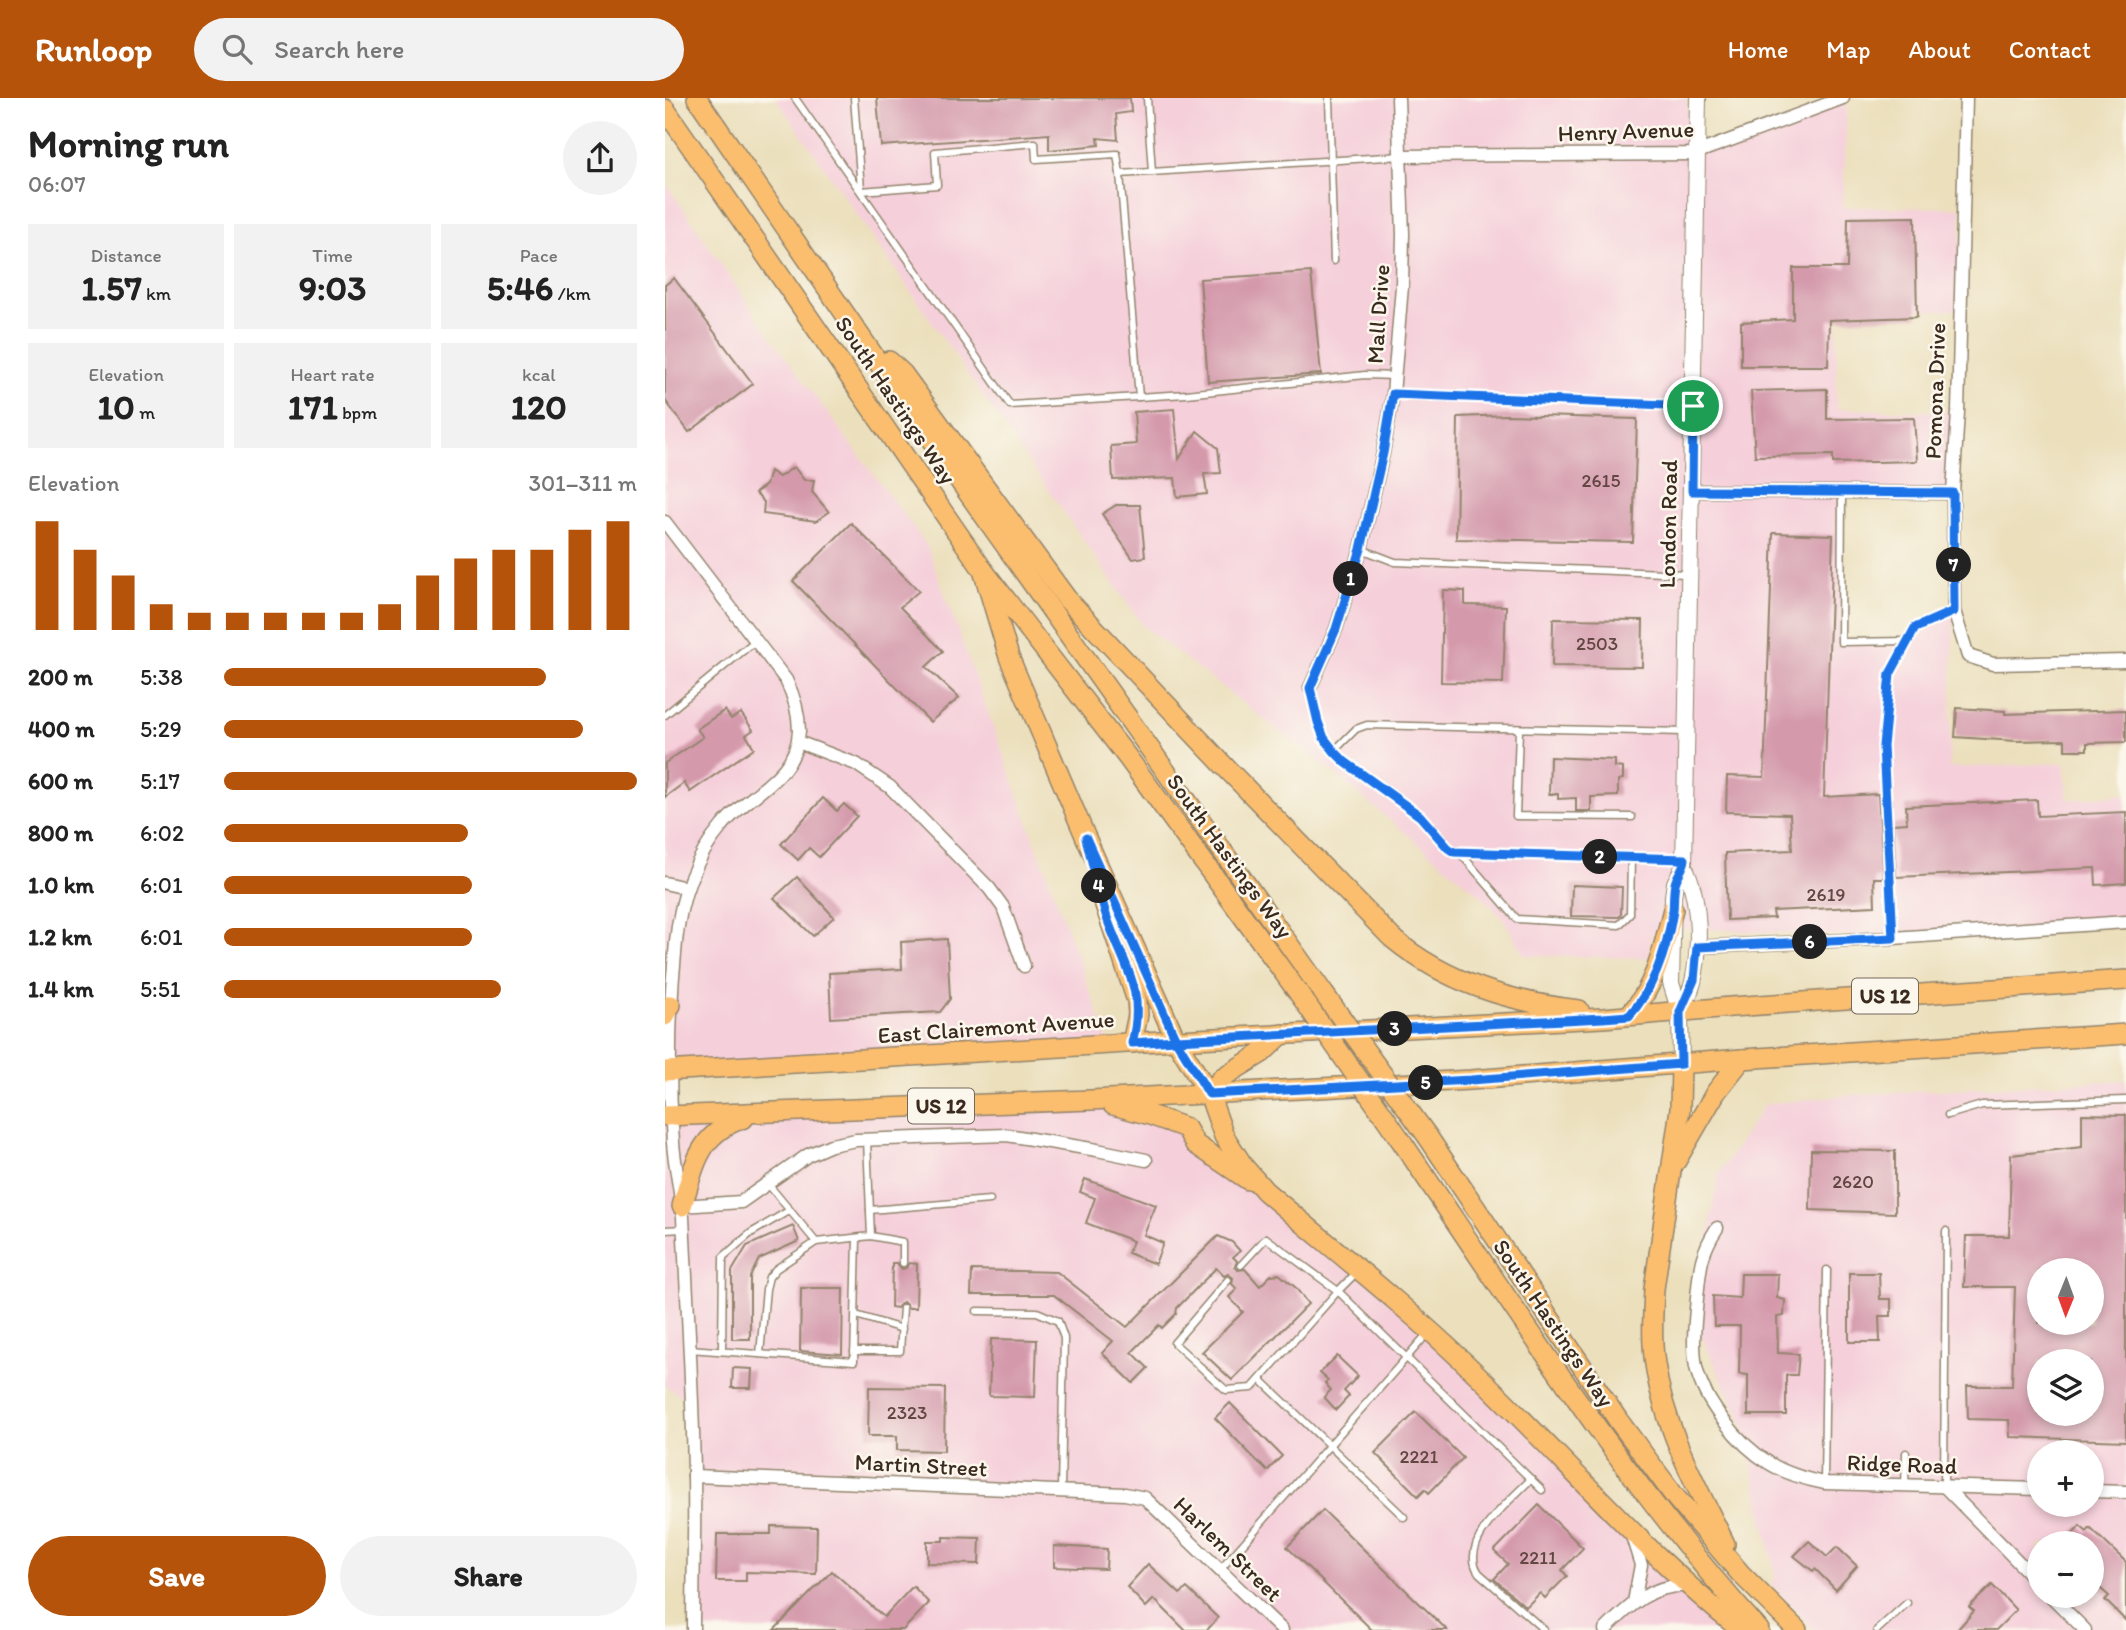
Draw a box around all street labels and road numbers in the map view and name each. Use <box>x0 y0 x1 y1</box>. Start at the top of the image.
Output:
street label: Henry Avenue <box>1557 115 1695 147</box>
street label: Mall Drive <box>1361 263 1395 365</box>
street label: South Hastings Way <box>829 311 963 490</box>
street label: Pomona Drive <box>1919 322 1951 460</box>
street label: London Road <box>1653 459 1683 589</box>
street label: South Hastings Way <box>1161 768 1299 944</box>
road number: US 12 <box>1852 978 1918 1014</box>
street label: East Clairemont Avenue <box>877 1005 1115 1049</box>
road number: US 12 <box>908 1088 974 1124</box>
street label: South Hastings Way <box>1487 1234 1621 1413</box>
street label: Martin Street <box>854 1448 988 1482</box>
street label: Ridge Road <box>1846 1448 1958 1480</box>
street label: Harlem Street <box>1168 1490 1288 1608</box>

